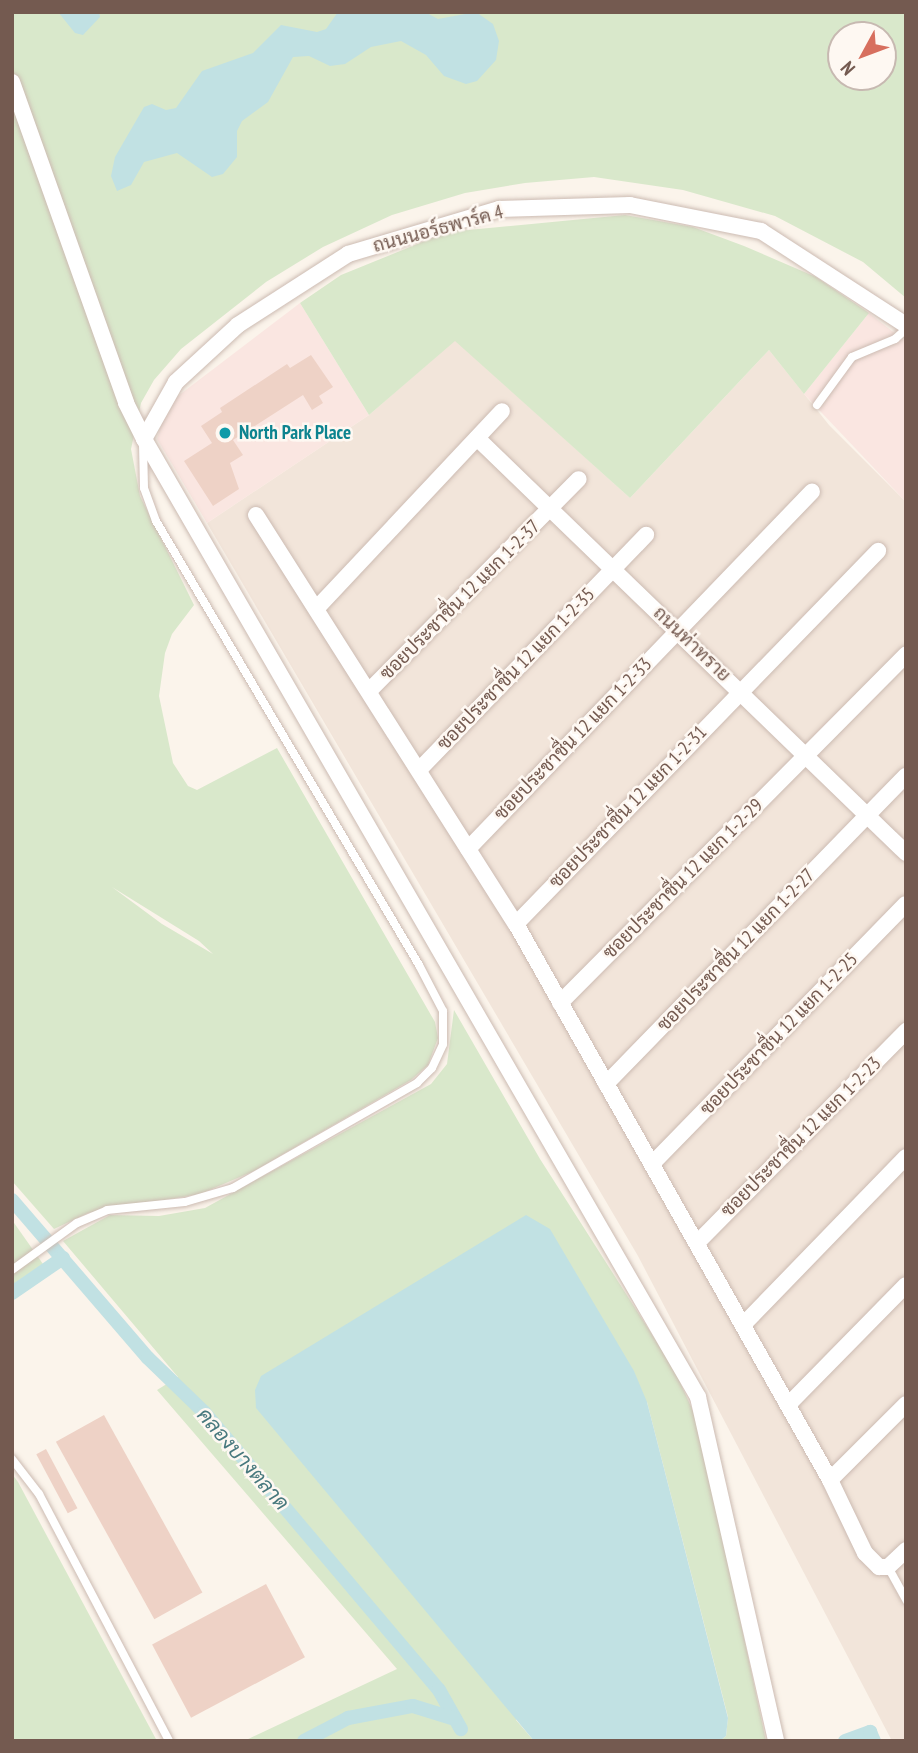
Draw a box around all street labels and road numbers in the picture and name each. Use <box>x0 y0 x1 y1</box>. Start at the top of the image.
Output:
street label: ถนนนอร์ธพาร์ค 4 <box>370 201 506 257</box>
street label: ซอยประชาชื่น 12 แยก 1-2-37 <box>375 515 545 685</box>
street label: ซอยประชาชื่น 12 แยก 1-2-35 <box>432 583 600 755</box>
street label: ถนนท่าทราย <box>649 602 735 686</box>
street label: ซอยประชาชื่น 12 แยก 1-2-33 <box>489 653 657 825</box>
street label: ซอยประชาชื่น 12 แยก 1-2-31 <box>544 721 712 893</box>
street label: ซอยประชาชื่น 12 แยก 1-2-29 <box>598 794 768 964</box>
street label: ซอยประชาชื่น 12 แยก 1-2-27 <box>652 864 820 1036</box>
street label: ซอยประชาชื่น 12 แยก 1-2-25 <box>695 948 863 1120</box>
street label: ซอยประชาชื่น 12 แยก 1-2-23 <box>716 1052 886 1222</box>

